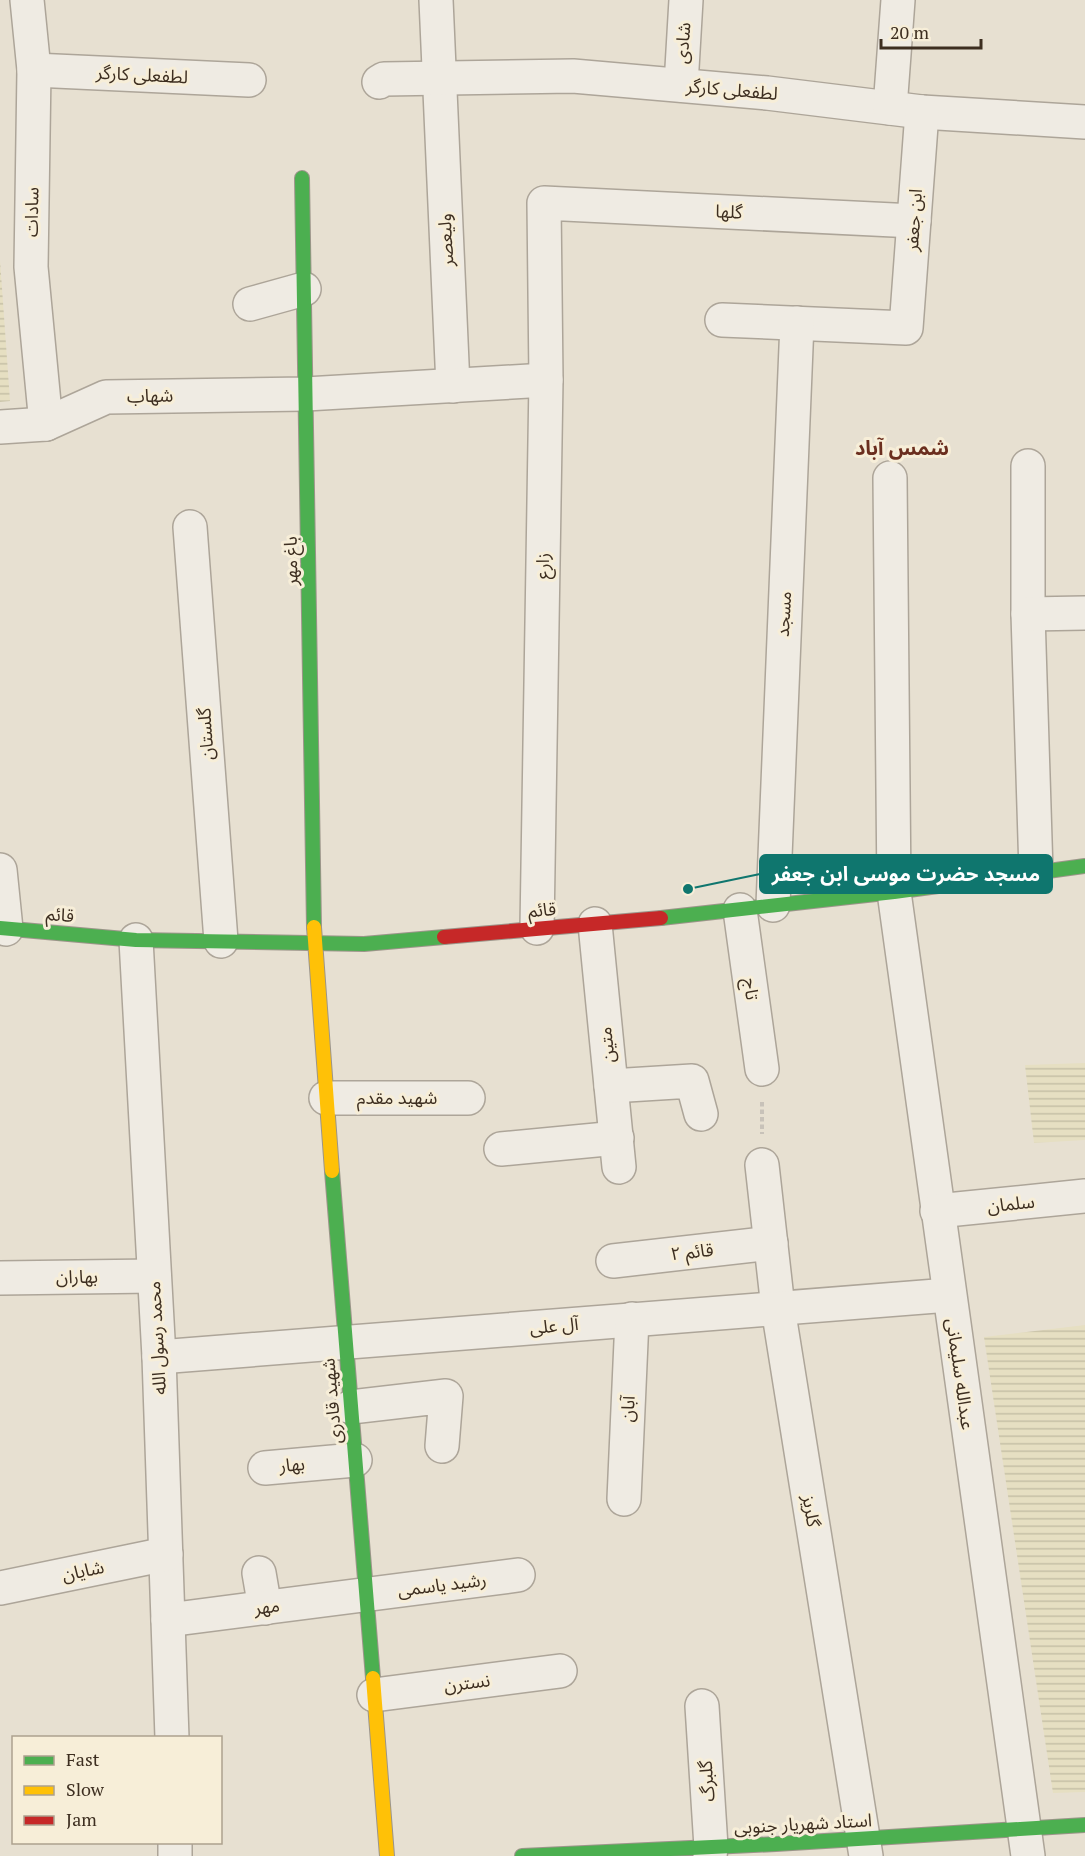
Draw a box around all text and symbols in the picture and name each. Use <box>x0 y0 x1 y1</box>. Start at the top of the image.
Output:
scale bar <box>881 12 982 50</box>
text: 20 m <box>890 20 930 44</box>
street label: شادی <box>669 21 695 65</box>
street label: لطفعلی کارگر <box>95 60 189 88</box>
street label: لطفعلی کارگر <box>684 73 779 105</box>
street label: سادات <box>19 187 43 237</box>
street label: ابن جعفر <box>899 188 927 253</box>
street label: گلها <box>715 198 744 224</box>
street label: ولیعصر <box>432 213 458 268</box>
street label: شهاب <box>127 383 173 407</box>
district label: شمس آباد <box>855 434 949 461</box>
street label: باغ مهر <box>278 536 305 587</box>
street label: زارع <box>530 553 557 579</box>
street label: مسجد <box>770 590 796 637</box>
street label: گلستان <box>191 707 219 761</box>
callout: مسجد حضرت موسی ابن جعفر <box>760 855 1052 893</box>
text: مسجد حضرت موسی ابن جعفر <box>771 860 1040 887</box>
street label: قائم <box>527 896 557 924</box>
street label: قائم <box>45 901 75 929</box>
street label: تاج <box>737 976 765 1002</box>
street label: متین <box>592 1026 620 1064</box>
street label: شهید مقدم <box>357 1085 437 1112</box>
street label: سلمان <box>986 1189 1036 1217</box>
street label: قائم ۲ <box>669 1237 715 1267</box>
street label: بهاران <box>56 1264 98 1288</box>
street label: محمد رسول الله <box>141 1281 171 1396</box>
street label: آل علی <box>529 1311 580 1339</box>
street label: عبدالله سلیمانی <box>941 1317 981 1431</box>
street label: شهید قادری <box>315 1357 347 1445</box>
street label: آبان <box>614 1394 640 1423</box>
street label: بهار <box>277 1451 306 1477</box>
street label: گلریز <box>797 1492 826 1529</box>
street label: شایان <box>60 1554 106 1586</box>
street label: رشید یاسمی <box>396 1567 488 1601</box>
street label: مهر <box>252 1593 281 1620</box>
street label: نسترن <box>442 1667 491 1697</box>
legend <box>12 1736 222 1844</box>
text: Fast <box>66 1747 100 1771</box>
street label: گلبرگ <box>693 1759 719 1802</box>
text: Slow <box>66 1777 105 1801</box>
text: Jam <box>66 1807 97 1831</box>
street label: استاد شهریار جنوبی <box>733 1807 873 1839</box>

